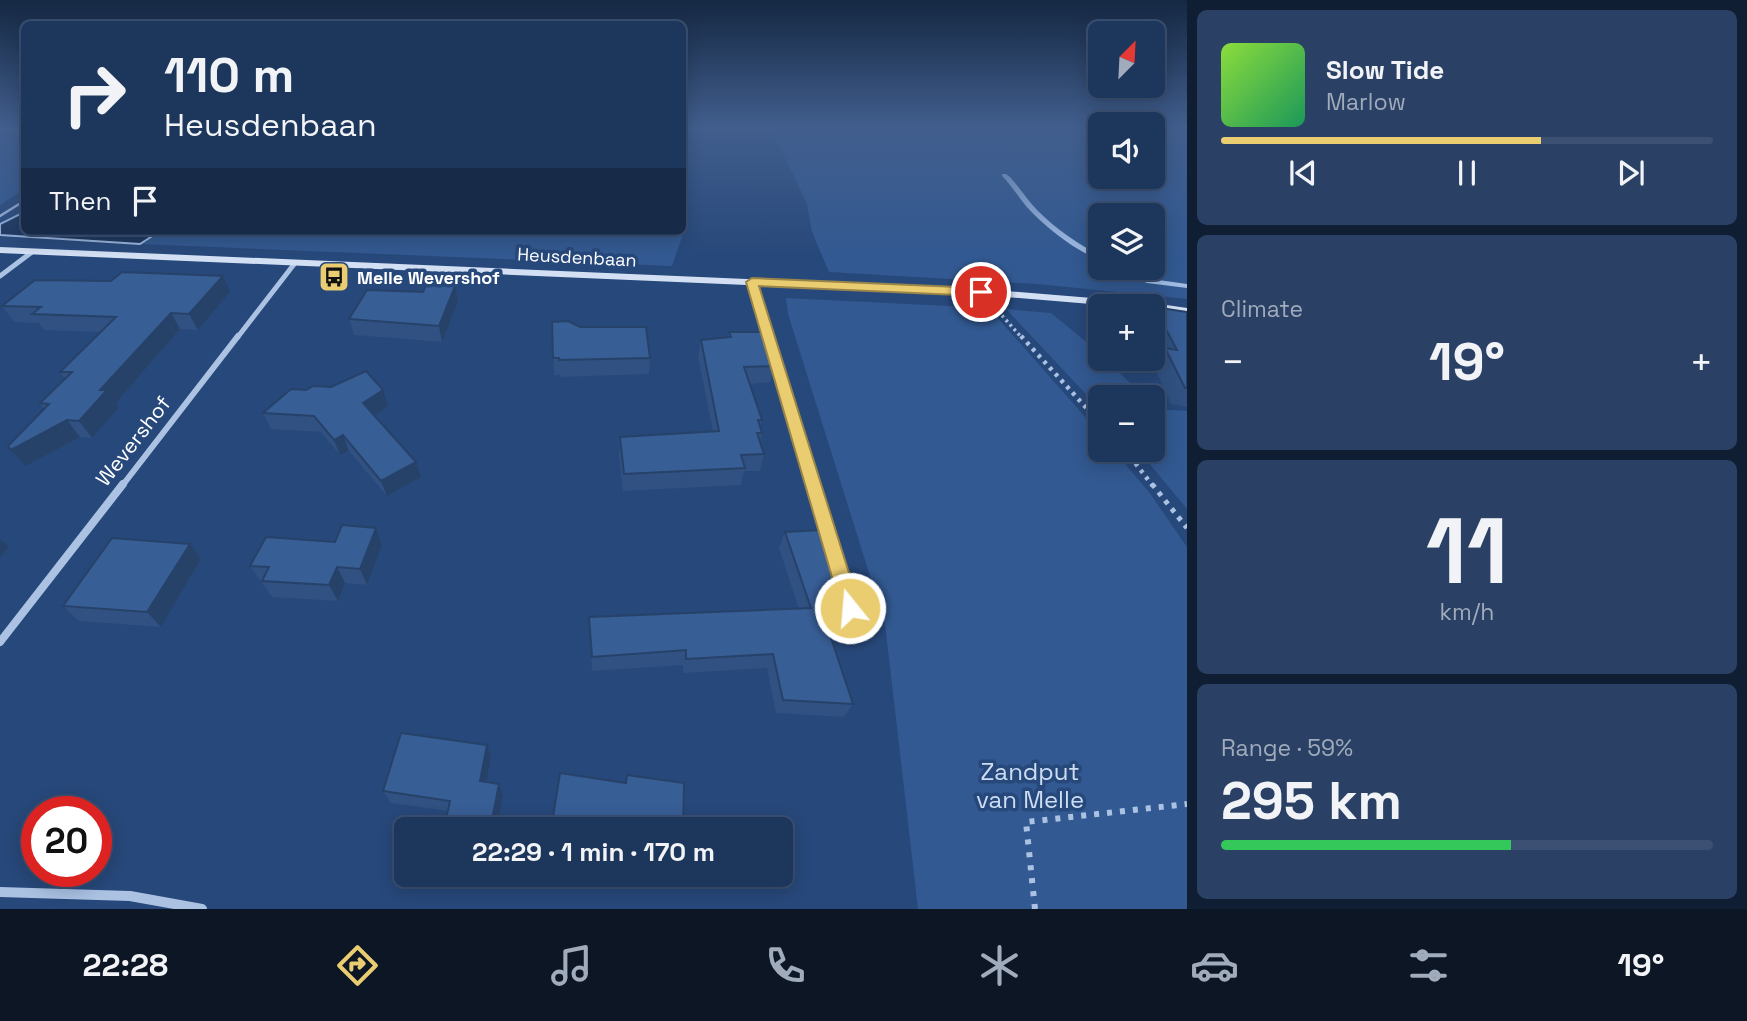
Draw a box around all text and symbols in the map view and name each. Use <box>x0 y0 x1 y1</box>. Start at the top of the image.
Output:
north arrow <box>1088 21 1166 98</box>
map controls <box>1088 21 1165 462</box>
text: 110 m <box>164 44 294 106</box>
icon: right <box>49 49 140 140</box>
text: Slow Tide <box>1326 53 1444 87</box>
text: Marlow <box>1326 87 1406 117</box>
text: Heusdenbaan <box>164 105 377 145</box>
button: sound <box>1088 112 1165 189</box>
icon: previous <box>1284 154 1322 192</box>
icon: pause <box>1448 154 1486 192</box>
icon: next <box>1612 154 1650 192</box>
icon: arrive <box>126 182 164 220</box>
text: Then <box>49 184 112 218</box>
button: layers <box>1088 203 1165 280</box>
street label: Heusdenbaan <box>517 242 637 272</box>
bus stop icon: Melle Wevershof <box>317 260 351 294</box>
pin <box>951 262 1011 322</box>
place label: Melle Wevershof <box>357 266 500 289</box>
icon: arrive <box>962 273 1000 311</box>
button: + <box>1088 294 1165 371</box>
text: Climate <box>1221 294 1303 324</box>
text: 19° <box>1429 329 1505 395</box>
text: − <box>1221 338 1245 386</box>
text: + <box>1689 338 1713 386</box>
button: − <box>1088 385 1165 462</box>
street label: Wevershof <box>89 391 177 491</box>
text: 11 <box>1426 493 1508 610</box>
position arrow <box>813 571 887 645</box>
text: km/h <box>1440 597 1494 627</box>
text: Range · 59% <box>1221 733 1353 763</box>
park label: Zandput van Melle <box>976 756 1084 815</box>
text: 295 km <box>1221 768 1402 834</box>
speed limit sign: 20 <box>21 796 112 887</box>
text: 22:29 · 1 min · 170 m <box>472 835 715 869</box>
icon: directions <box>333 941 382 990</box>
icon: music <box>547 941 596 990</box>
icon: phone <box>761 941 810 990</box>
icon: climate <box>975 941 1024 990</box>
icon: car <box>1190 941 1239 990</box>
icon: filters <box>1404 941 1453 990</box>
text: 22:28 <box>83 945 168 985</box>
text: 19° <box>1618 945 1664 985</box>

